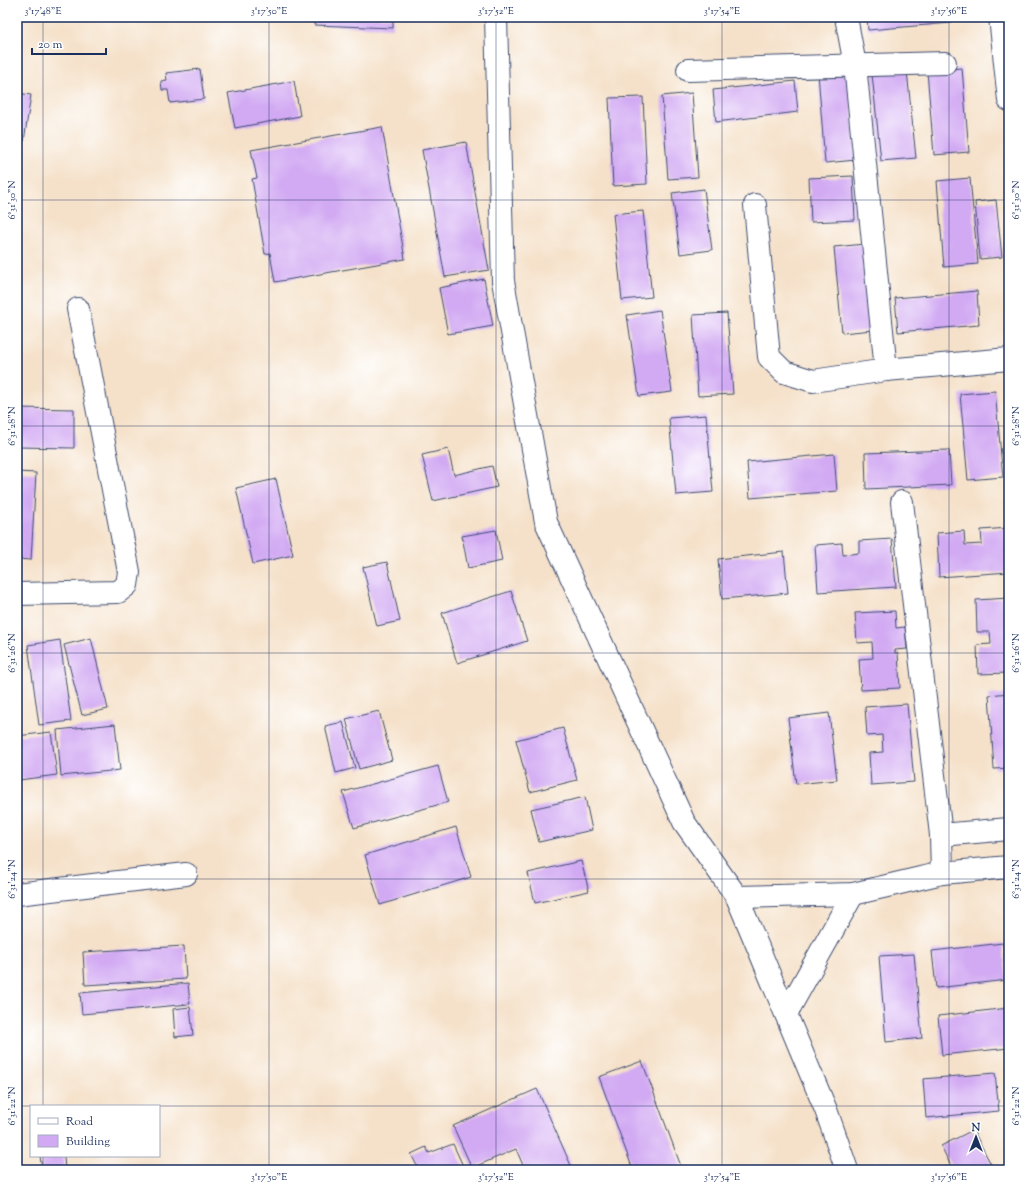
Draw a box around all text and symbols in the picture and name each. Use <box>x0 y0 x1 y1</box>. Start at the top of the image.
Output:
text: 3°17'48"E <box>25 4 61 19</box>
text: 3°17'50"E <box>251 4 287 19</box>
text: 3°17'52"E <box>478 4 514 19</box>
text: 3°17'54"E <box>704 4 740 19</box>
text: 3°17'56"E <box>931 4 967 19</box>
scale bar <box>32 30 106 56</box>
text: 20 m <box>38 36 63 54</box>
text: 6°31'30"N <box>5 181 20 219</box>
text: 6°31'30"N <box>1009 181 1024 219</box>
text: 6°31'28"N <box>5 406 20 446</box>
text: 6°31'28"N <box>1009 406 1024 446</box>
text: 6°31'26"N <box>5 633 20 673</box>
text: 6°31'26"N <box>1009 633 1024 673</box>
text: 6°31'24"N <box>5 859 20 899</box>
text: 6°31'24"N <box>1009 859 1024 899</box>
text: 6°31'22"N <box>5 1087 20 1125</box>
text: 6°31'22"N <box>1009 1087 1024 1125</box>
legend <box>30 1105 160 1157</box>
text: Road <box>66 1113 93 1131</box>
north arrow <box>956 1117 996 1157</box>
text: N <box>971 1120 981 1136</box>
text: Building <box>66 1133 110 1151</box>
text: 3°17'50"E <box>251 1170 287 1185</box>
text: 3°17'52"E <box>478 1170 514 1185</box>
text: 3°17'54"E <box>704 1170 740 1185</box>
text: 3°17'56"E <box>931 1170 967 1185</box>

